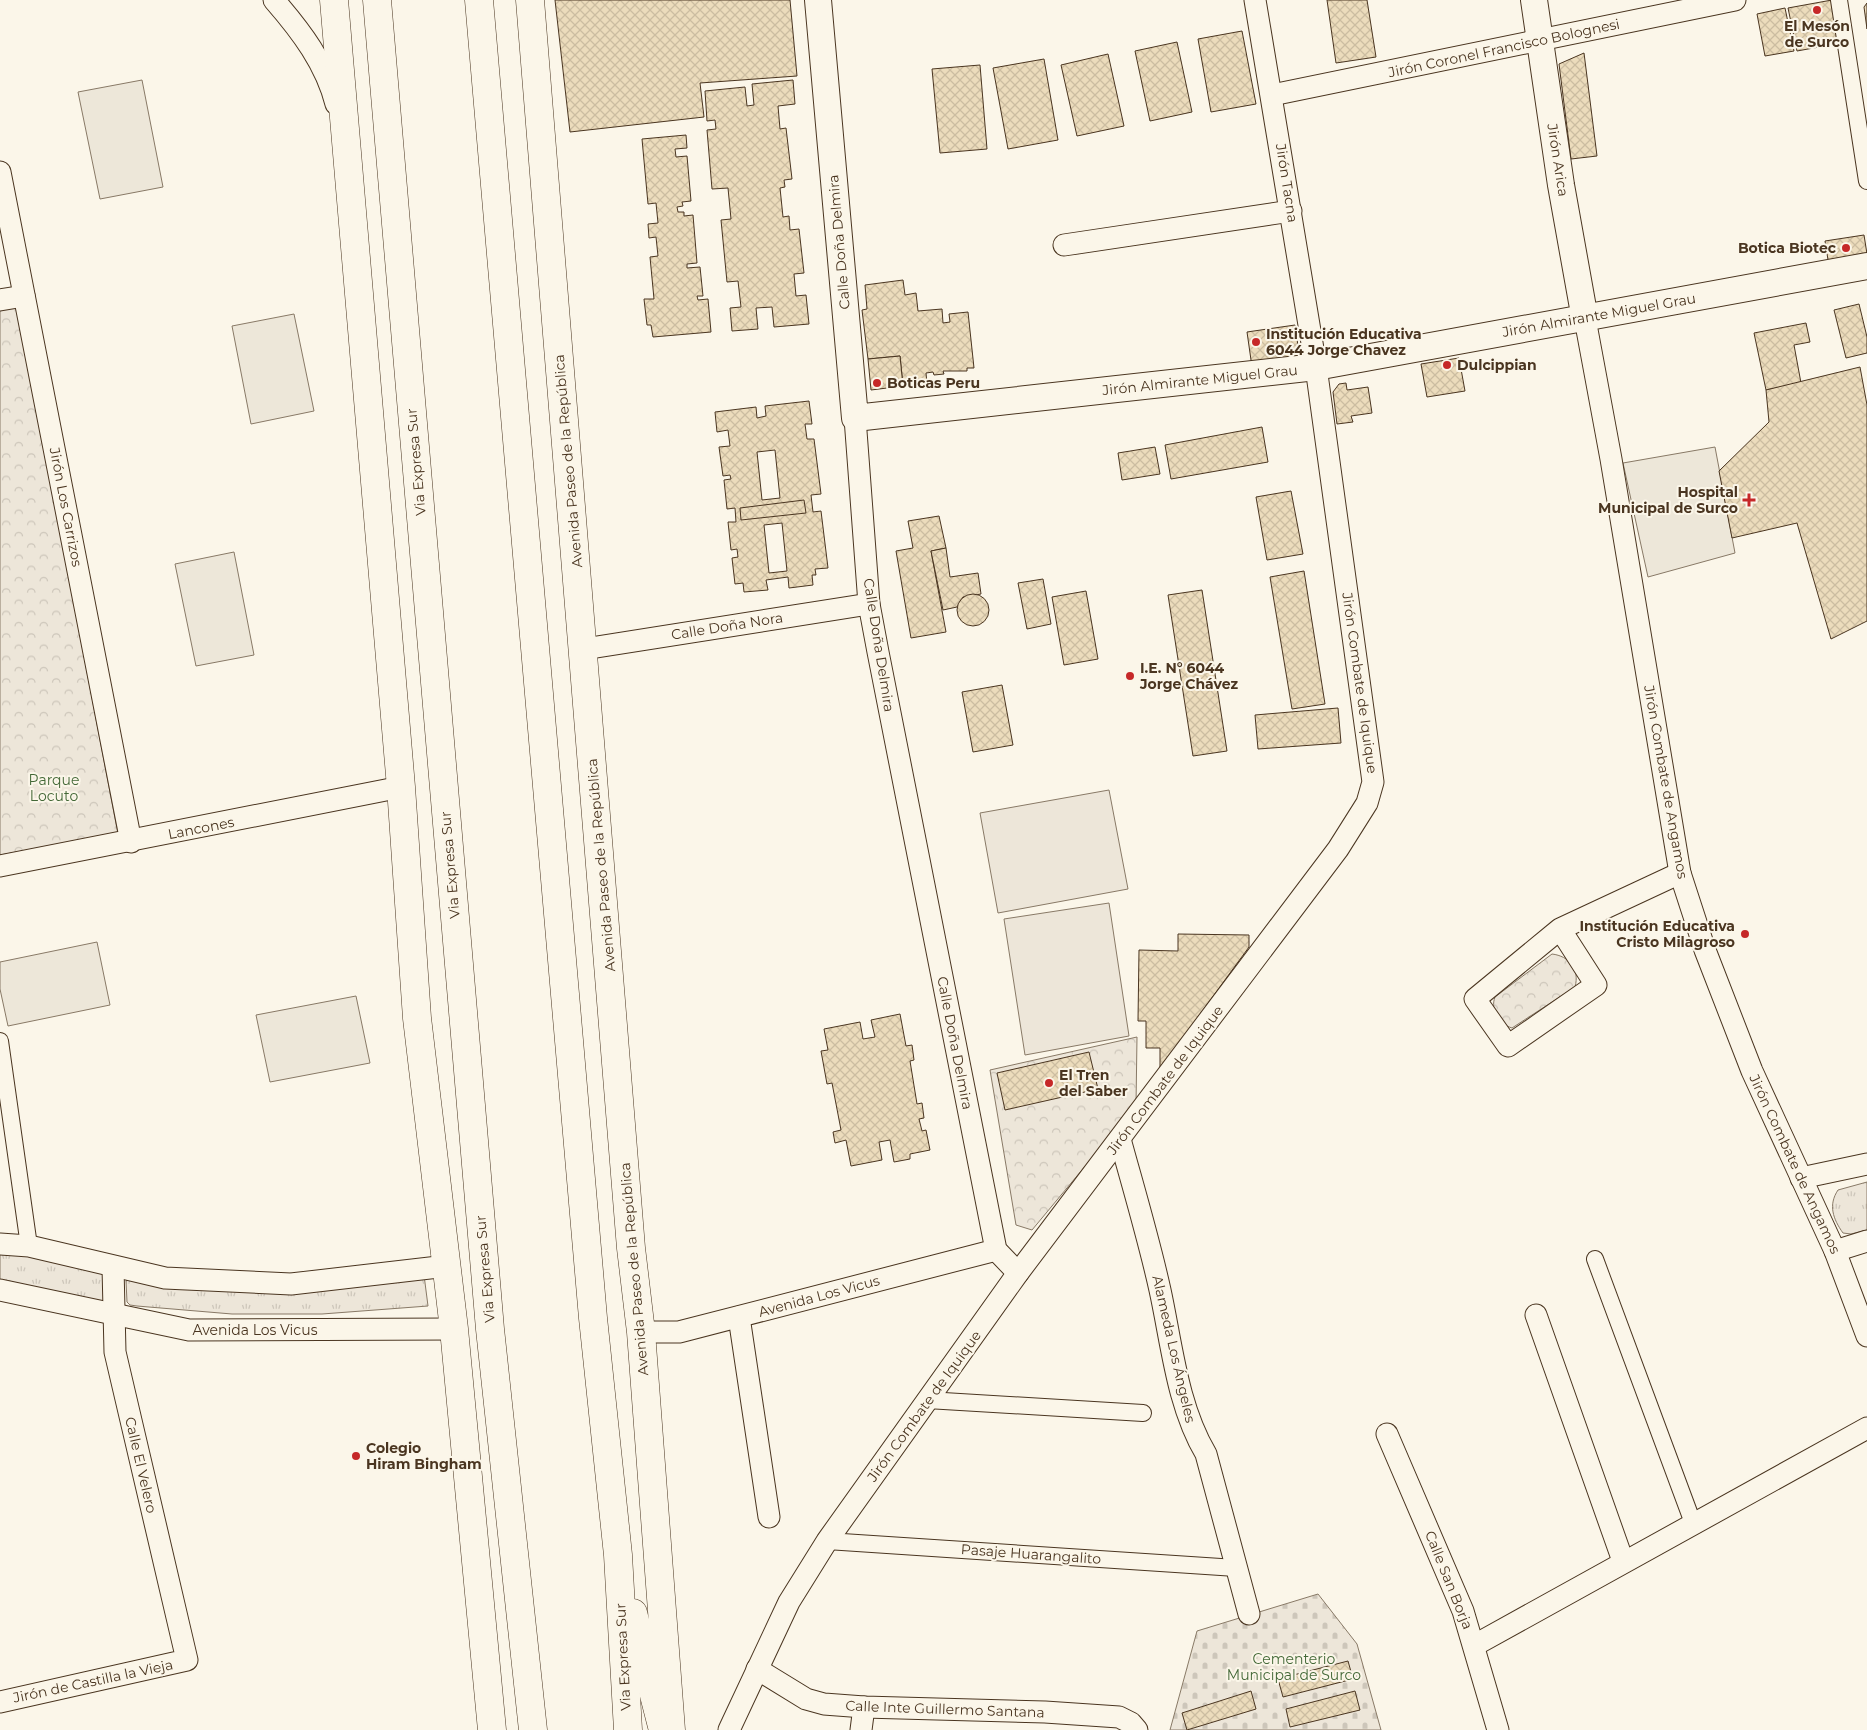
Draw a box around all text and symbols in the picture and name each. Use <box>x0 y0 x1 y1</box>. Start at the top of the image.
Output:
marker: El Mesón de Surco <box>1811 4 1823 16</box>
street label: Jirón Coronel Francisco Bolognesi <box>1386 15 1621 82</box>
place label: El Mesón de Surco <box>1784 17 1850 51</box>
street label: Jirón Arica <box>1543 121 1573 198</box>
street label: Jirón Tacna <box>1272 141 1302 224</box>
street label: Calle Doña Delmira <box>824 174 854 310</box>
place label: Botica Biotec <box>1738 239 1837 257</box>
marker: Botica Biotec <box>1840 242 1852 254</box>
street label: Jirón Almirante Miguel Grau <box>1500 289 1697 341</box>
place label: Institución Educativa 6044 Jorge Chavez <box>1266 325 1422 359</box>
marker: Institución Educativa 6044 Jorge Chavez <box>1250 336 1262 348</box>
street label: Avenida Paseo de la República <box>550 354 586 568</box>
place label: Dulcippian <box>1457 356 1537 374</box>
marker: Dulcippian <box>1441 359 1453 371</box>
street label: Jirón Almirante Miguel Grau <box>1100 361 1299 399</box>
place label: Boticas Peru <box>887 374 980 392</box>
marker: Boticas Peru <box>871 377 883 389</box>
street label: Via Expresa Sur <box>402 407 430 516</box>
street label: Jirón Los Carrizos <box>45 445 86 568</box>
place label: Hospital Municipal de Surco <box>1598 483 1738 517</box>
marker: Hospital Municipal de Surco <box>1742 493 1756 507</box>
street label: Calle Doña Delmira <box>860 577 898 713</box>
street label: Jirón Combate de Iquique <box>1338 590 1382 775</box>
street label: Calle Doña Nora <box>670 608 784 644</box>
place label: I.E. N° 6044 Jorge Chávez <box>1139 659 1238 693</box>
marker: I.E. N° 6044 Jorge Chávez <box>1124 670 1136 682</box>
street label: Jirón Combate de Angamos <box>1640 683 1692 880</box>
street label: Avenida Paseo de la República <box>583 758 619 972</box>
park label: Parque Locuto <box>29 771 79 805</box>
street label: Via Expresa Sur <box>436 810 464 919</box>
street label: Lancones <box>166 813 236 843</box>
place label: Institución Educativa Cristo Milagroso <box>1579 917 1735 951</box>
marker: Institución Educativa Cristo Milagroso <box>1739 928 1751 940</box>
street label: Calle Doña Delmira <box>933 975 977 1111</box>
street label: Jirón Combate de Iquique <box>1102 1002 1227 1159</box>
place label: El Tren del Saber <box>1059 1066 1128 1100</box>
street label: Jirón Combate de Angamos <box>1745 1070 1845 1257</box>
marker: El Tren del Saber <box>1043 1077 1055 1089</box>
street label: Avenida Paseo de la República <box>616 1162 652 1376</box>
street label: Via Expresa Sur <box>471 1214 499 1323</box>
street label: Avenida Los Vicus <box>756 1271 882 1321</box>
street label: Alameda Los Ángeles <box>1148 1274 1200 1425</box>
street label: Avenida Los Vicus <box>193 1321 318 1339</box>
street label: Jirón Combate de Iquique <box>863 1327 985 1486</box>
street label: Calle El Velero <box>121 1415 161 1515</box>
place label: Colegio Hiram Bingham <box>366 1439 482 1473</box>
marker: Colegio Hiram Bingham <box>350 1450 362 1462</box>
street label: Calle San Borja <box>1421 1528 1477 1632</box>
street label: Pasaje Huarangalito <box>960 1540 1102 1568</box>
street label: Via Expresa Sur <box>611 1602 635 1711</box>
park label: Cementerio Municipal de Surco <box>1227 1650 1361 1684</box>
street label: Jirón de Castilla la Vieja <box>10 1655 175 1707</box>
street label: Calle Inte Guillermo Santana <box>845 1697 1045 1721</box>

